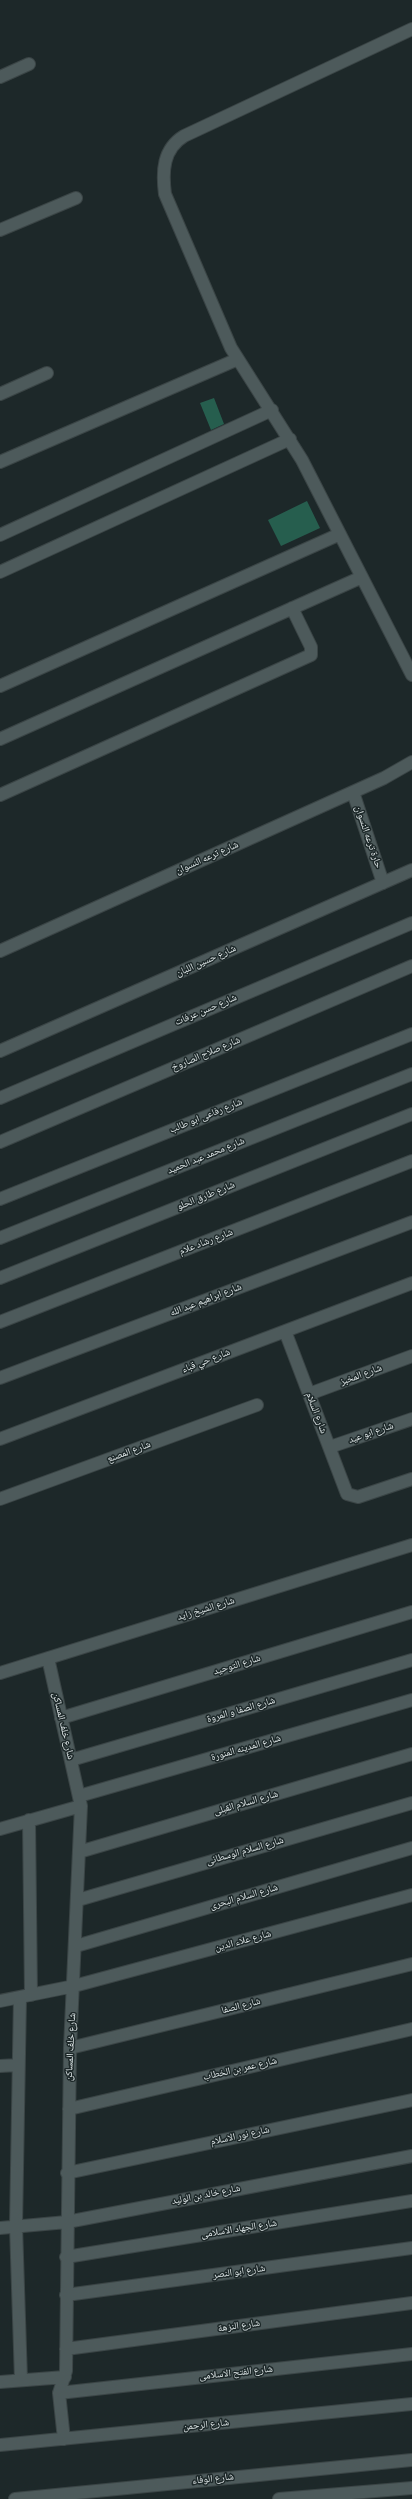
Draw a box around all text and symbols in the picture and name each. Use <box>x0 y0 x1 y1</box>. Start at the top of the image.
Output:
street label: حارة ترعه النسوان <box>352 804 384 870</box>
street label: شارع ترعه النسوان <box>174 839 240 877</box>
street label: شارع حسين اللبان <box>174 942 238 980</box>
street label: شارع حسن عرفات <box>173 992 239 1028</box>
street label: شارع صلاح الصاروخ <box>170 1034 242 1074</box>
street label: شارع رفاعى ابو طالب <box>168 1096 244 1136</box>
street label: شارع محمد عبد الحميد <box>166 1135 246 1177</box>
street label: شارع طارق الحلو <box>175 1179 237 1213</box>
street label: شارع رشاد علام <box>177 1226 235 1258</box>
street label: شارع ابراهيم عبد الله <box>169 1281 243 1319</box>
street label: شارع حي قباء <box>180 1346 232 1376</box>
street label: شارع المخبز <box>338 1362 384 1388</box>
street label: شارع السلام <box>303 1391 329 1435</box>
street label: شارع ابو عيد <box>347 1420 395 1446</box>
street label: شارع المصنع <box>106 1439 152 1465</box>
street label: شارع الشيخ زايد <box>176 1595 236 1623</box>
street label: شارع التوحيد <box>212 1652 262 1678</box>
street label: شارع خلف المساكن <box>49 1691 77 1761</box>
street label: شارع الصفا و المروة <box>205 1694 277 1726</box>
street label: شارع المدينه المنورة <box>210 1732 282 1764</box>
street label: شارع السلام القبلى <box>212 1788 280 1818</box>
street label: شارع السلام الوسطانى <box>205 1834 285 1868</box>
street label: شارع السلام البحرى <box>209 1882 279 1912</box>
street label: شارع علاء الدين <box>214 1928 272 1954</box>
street label: شارع الصفا <box>220 1995 262 2017</box>
street label: شارع خلف المساكن <box>63 2013 79 2081</box>
street label: شارع عمر بن الخطاب <box>202 2055 278 2083</box>
street label: شارع نور الاسلام <box>209 2124 271 2148</box>
street label: شارع خالد بن الوليد <box>171 2182 241 2208</box>
street label: شارع الجهاد الاسلامى <box>200 2217 278 2241</box>
street label: شارع ابو النصر <box>212 2262 266 2282</box>
street label: شارع النزهة <box>217 2317 261 2335</box>
street label: شارع الفتح الاسلامى <box>199 2363 273 2383</box>
street label: شارع الرحمن <box>182 2417 230 2433</box>
street label: شارع الوفاء <box>192 2471 234 2487</box>

